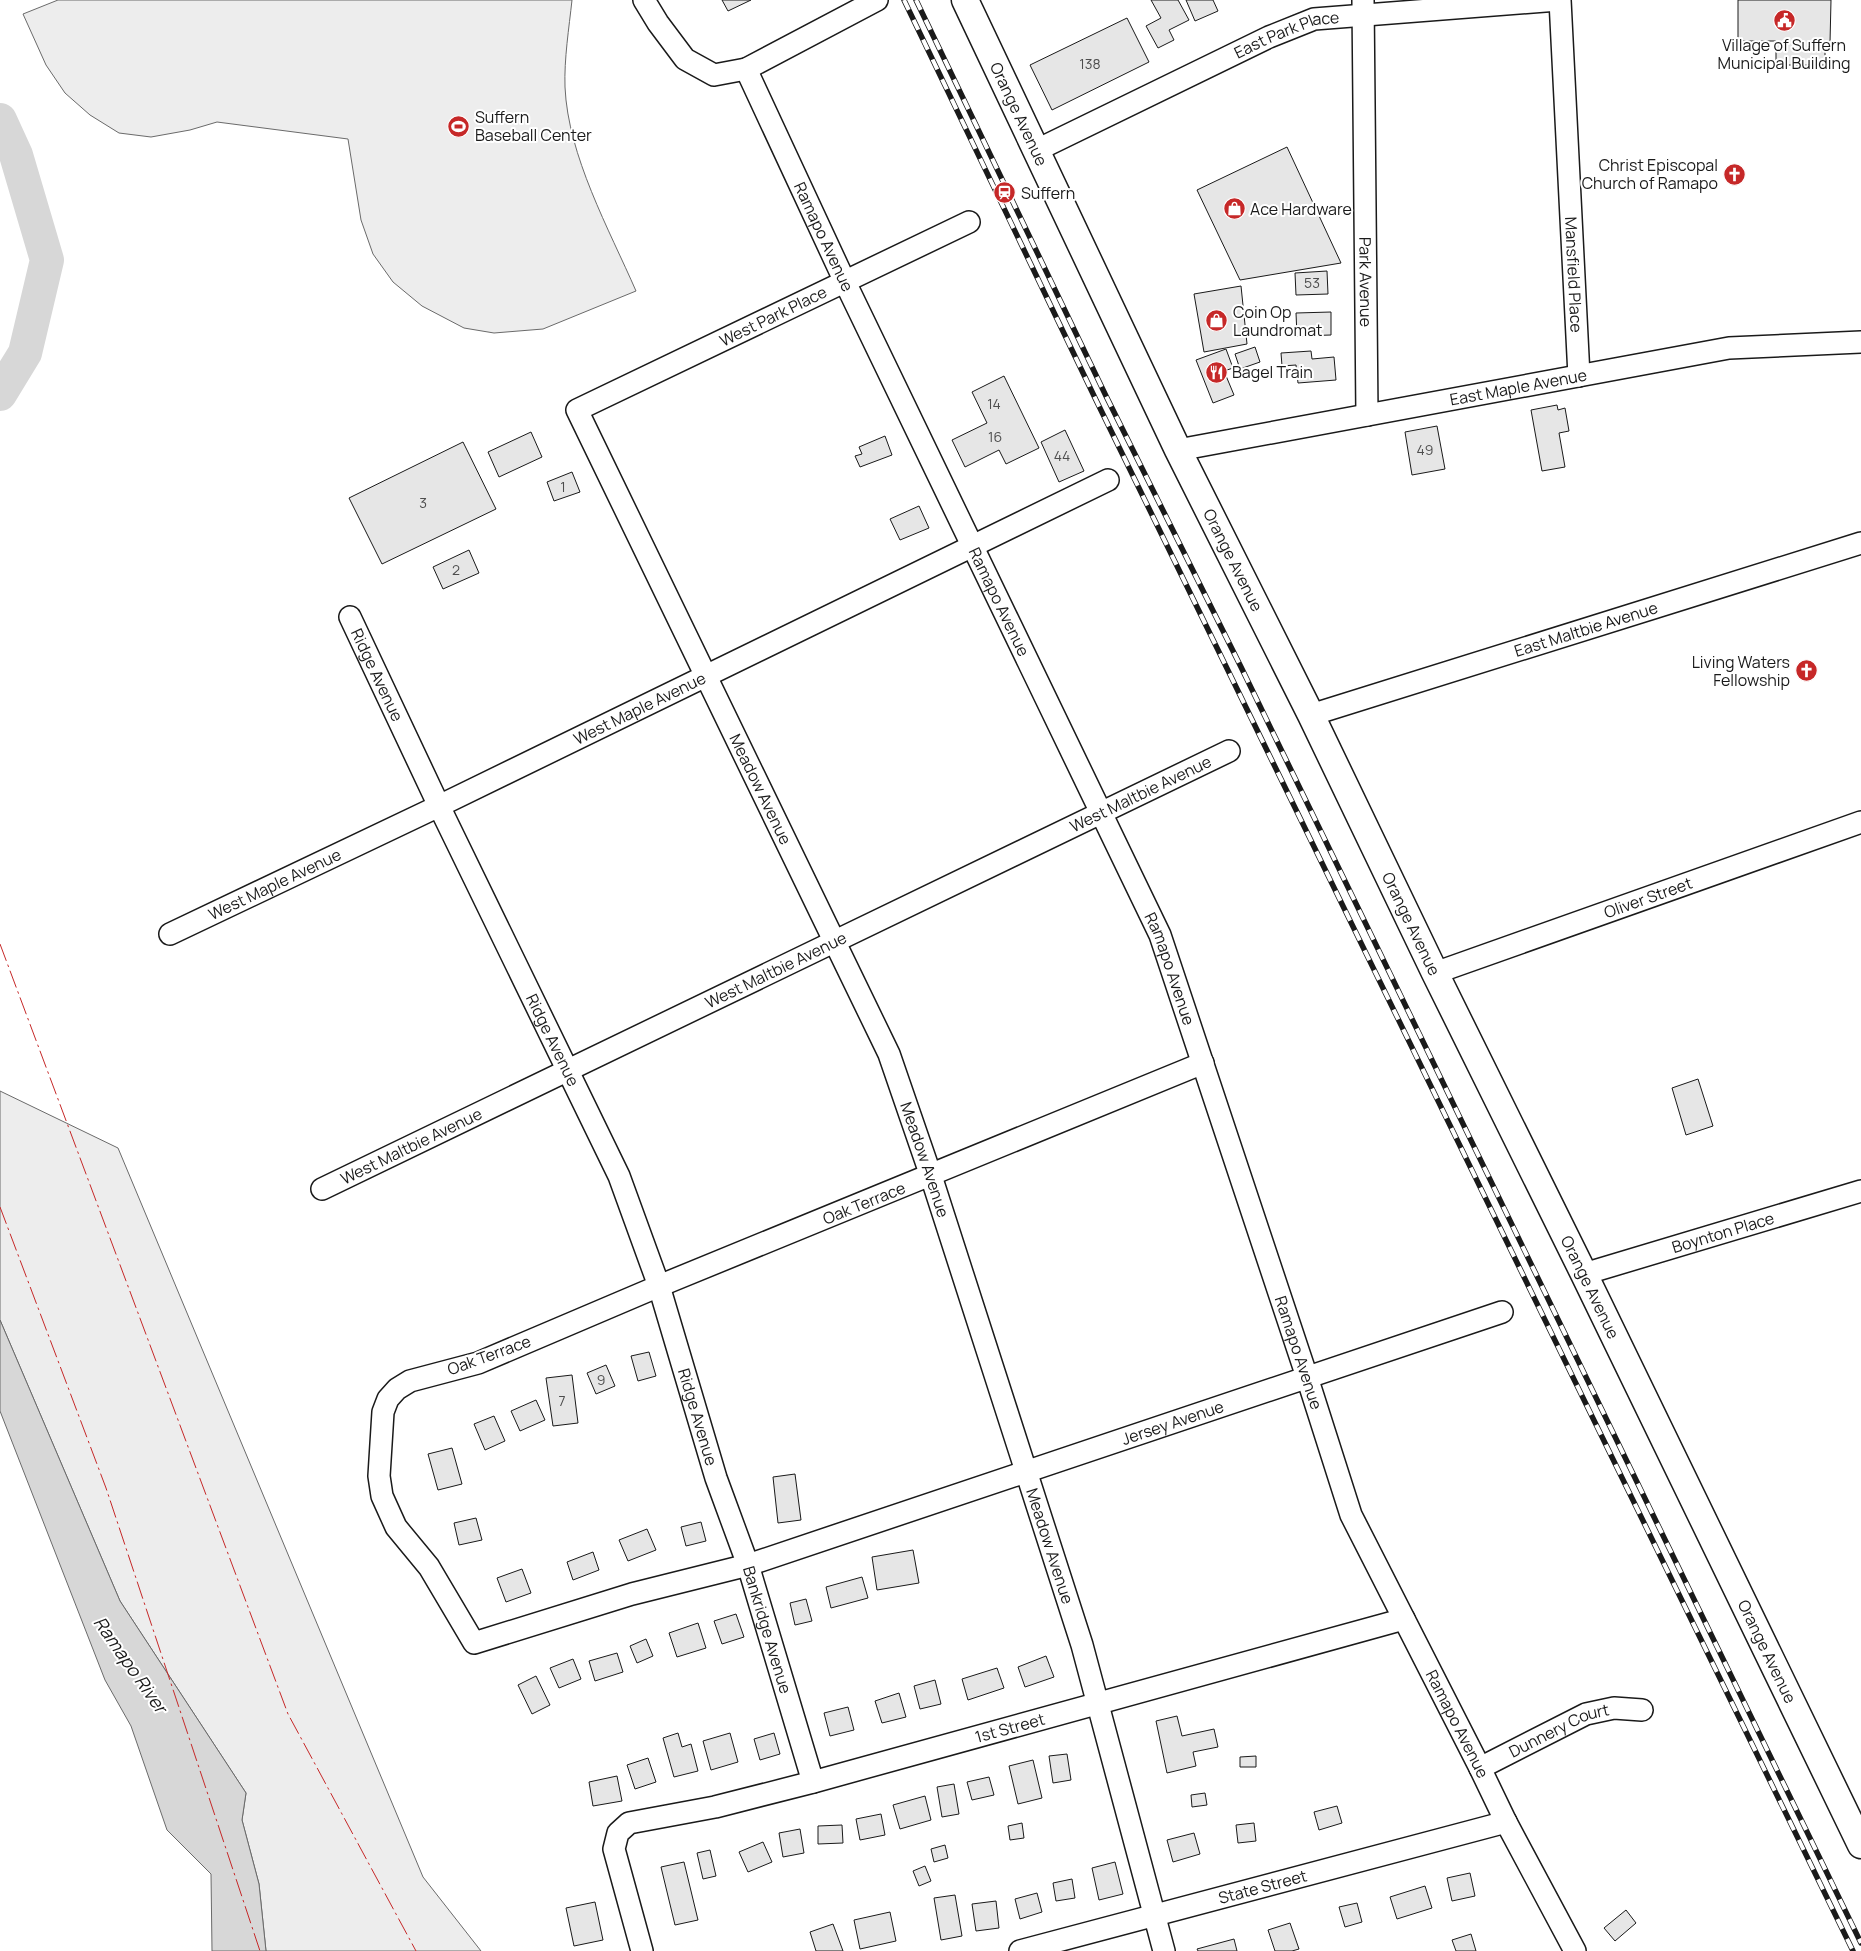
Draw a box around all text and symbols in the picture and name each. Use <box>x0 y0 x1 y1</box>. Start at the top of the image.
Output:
street label: East Park Place <box>1230 6 1340 63</box>
public building icon: Village of Suffern Municipal Building <box>1772 9 1796 33</box>
place label: Village of Suffern Municipal Building <box>1718 34 1850 74</box>
house number: 138 <box>1079 54 1101 73</box>
street label: Orange Avenue <box>985 58 1053 169</box>
place label: Suffern Baseball Center <box>475 106 592 146</box>
sports icon: Suffern Baseball Center <box>447 114 471 138</box>
place label: Christ Episcopal Church of Ramapo <box>1582 154 1718 194</box>
church icon: Christ Episcopal Church of Ramapo <box>1722 162 1746 186</box>
street label: Ramapo Avenue <box>789 178 859 295</box>
station icon: Suffern <box>993 181 1017 205</box>
place label: Suffern <box>1021 182 1075 204</box>
shop icon: Ace Hardware <box>1222 197 1246 221</box>
place label: Ace Hardware <box>1250 198 1352 220</box>
street label: Mansfield Place <box>1560 216 1588 333</box>
street label: Park Avenue <box>1354 237 1377 327</box>
house number: 53 <box>1304 273 1320 292</box>
street label: West Park Place <box>716 281 830 351</box>
place label: Coin Op Laundromat <box>1233 301 1322 341</box>
shop icon: Coin Op Laundromat <box>1205 309 1229 333</box>
restaurant icon: Bagel Train <box>1204 360 1228 384</box>
place label: Bagel Train <box>1232 361 1313 383</box>
street label: East Maple Avenue <box>1448 364 1589 410</box>
house number: 14 <box>987 394 1001 413</box>
house number: 16 <box>988 427 1002 446</box>
house number: 49 <box>1417 440 1433 459</box>
house number: 44 <box>1054 446 1070 465</box>
house number: 1 <box>560 477 566 496</box>
house number: 3 <box>419 493 427 512</box>
street label: Orange Avenue <box>1198 505 1268 615</box>
street label: Ramapo Avenue <box>964 544 1035 660</box>
house number: 2 <box>452 560 460 579</box>
street label: East Maltbie Avenue <box>1511 596 1660 662</box>
street label: Ridge Avenue <box>346 625 409 725</box>
place label: Living Waters Fellowship <box>1692 651 1790 691</box>
church icon: Living Waters Fellowship <box>1794 659 1818 683</box>
street label: West Maple Avenue <box>570 667 709 750</box>
street label: Meadow Avenue <box>724 730 797 848</box>
street label: West Maltbie Avenue <box>1066 750 1215 837</box>
street label: West Maple Avenue <box>205 843 345 925</box>
street label: Orange Avenue <box>1377 868 1446 979</box>
street label: Oliver Street <box>1601 872 1695 923</box>
street label: Ramapo Avenue <box>1140 909 1200 1028</box>
street label: West Maltbie Avenue <box>701 926 850 1013</box>
street label: Ridge Avenue <box>521 990 585 1090</box>
street label: Meadow Avenue <box>895 1099 955 1220</box>
street label: West Maltbie Avenue <box>337 1102 486 1189</box>
street label: Oak Terrace <box>819 1176 909 1230</box>
street label: Boynton Place <box>1669 1207 1777 1258</box>
street label: Orange Avenue <box>1556 1232 1625 1342</box>
street label: Ramapo Avenue <box>1270 1293 1328 1412</box>
street label: Oak Terrace <box>444 1330 534 1380</box>
street label: Ridge Avenue <box>673 1366 723 1468</box>
house number: 9 <box>597 1370 605 1389</box>
house number: 7 <box>558 1391 566 1410</box>
street label: Jersey Avenue <box>1119 1395 1226 1450</box>
street label: Meadow Avenue <box>1021 1485 1079 1607</box>
street label: Bankridge Avenue <box>738 1563 797 1696</box>
street label: Orange Avenue <box>1733 1596 1802 1707</box>
water label: Ramapo River <box>89 1611 174 1720</box>
street label: Ramapo Avenue <box>1421 1666 1494 1782</box>
street label: Dunnery Court <box>1505 1698 1611 1762</box>
street label: 1st Street <box>973 1708 1047 1748</box>
street label: State Street <box>1216 1864 1309 1909</box>

